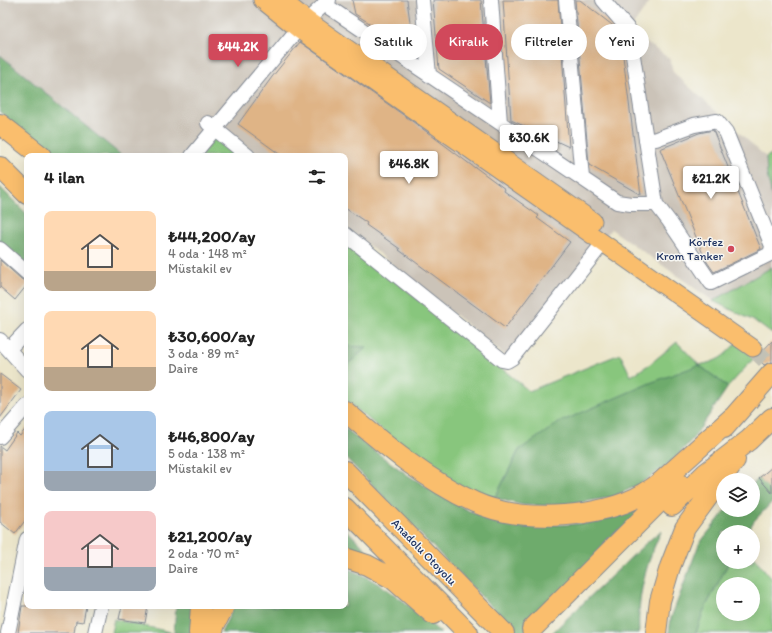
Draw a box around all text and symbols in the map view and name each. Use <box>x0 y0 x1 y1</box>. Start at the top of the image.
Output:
chip: Satılık <box>360 24 427 60</box>
chip: Kiralık <box>435 24 503 60</box>
chip: Filtreler <box>511 24 587 60</box>
chip: Yeni <box>595 24 649 60</box>
pin: ₺44.2K <box>205 34 271 68</box>
text: ₺44.2K <box>218 39 258 54</box>
pin: ₺30.6K <box>496 125 562 159</box>
text: ₺30.6K <box>509 130 549 145</box>
pin: ₺46.8K <box>376 151 442 185</box>
text: ₺46.8K <box>389 156 429 171</box>
icon: filters <box>306 166 328 188</box>
pin: ₺21.2K <box>678 166 744 200</box>
text: 4 ilan <box>44 167 85 187</box>
text: ₺21.2K <box>692 171 730 186</box>
text: ₺44,200/ay <box>168 226 255 246</box>
icon: home <box>76 227 124 275</box>
place label: Körfez Krom Tanker <box>656 235 723 263</box>
marker: Körfez Krom Tanker <box>726 244 736 254</box>
text: 4 oda · 148 m² <box>168 246 247 261</box>
text: Müstakil ev <box>168 261 232 276</box>
text: ₺30,600/ay <box>168 326 255 346</box>
icon: home <box>76 327 124 375</box>
text: 3 oda · 89 m² <box>168 346 239 361</box>
text: Daire <box>168 361 198 376</box>
text: ₺46,800/ay <box>168 426 254 446</box>
icon: home <box>76 427 124 475</box>
text: 5 oda · 138 m² <box>168 446 245 461</box>
text: Müstakil ev <box>168 461 232 476</box>
map controls <box>716 473 760 621</box>
button: layers <box>716 473 760 517</box>
street label: Anadolu Otoyolu <box>389 516 460 588</box>
button: + <box>716 525 760 569</box>
text: ₺21,200/ay <box>168 526 252 546</box>
icon: home <box>76 527 124 575</box>
text: 2 oda · 70 m² <box>168 546 239 561</box>
text: Daire <box>168 561 198 576</box>
button: − <box>716 577 760 621</box>

